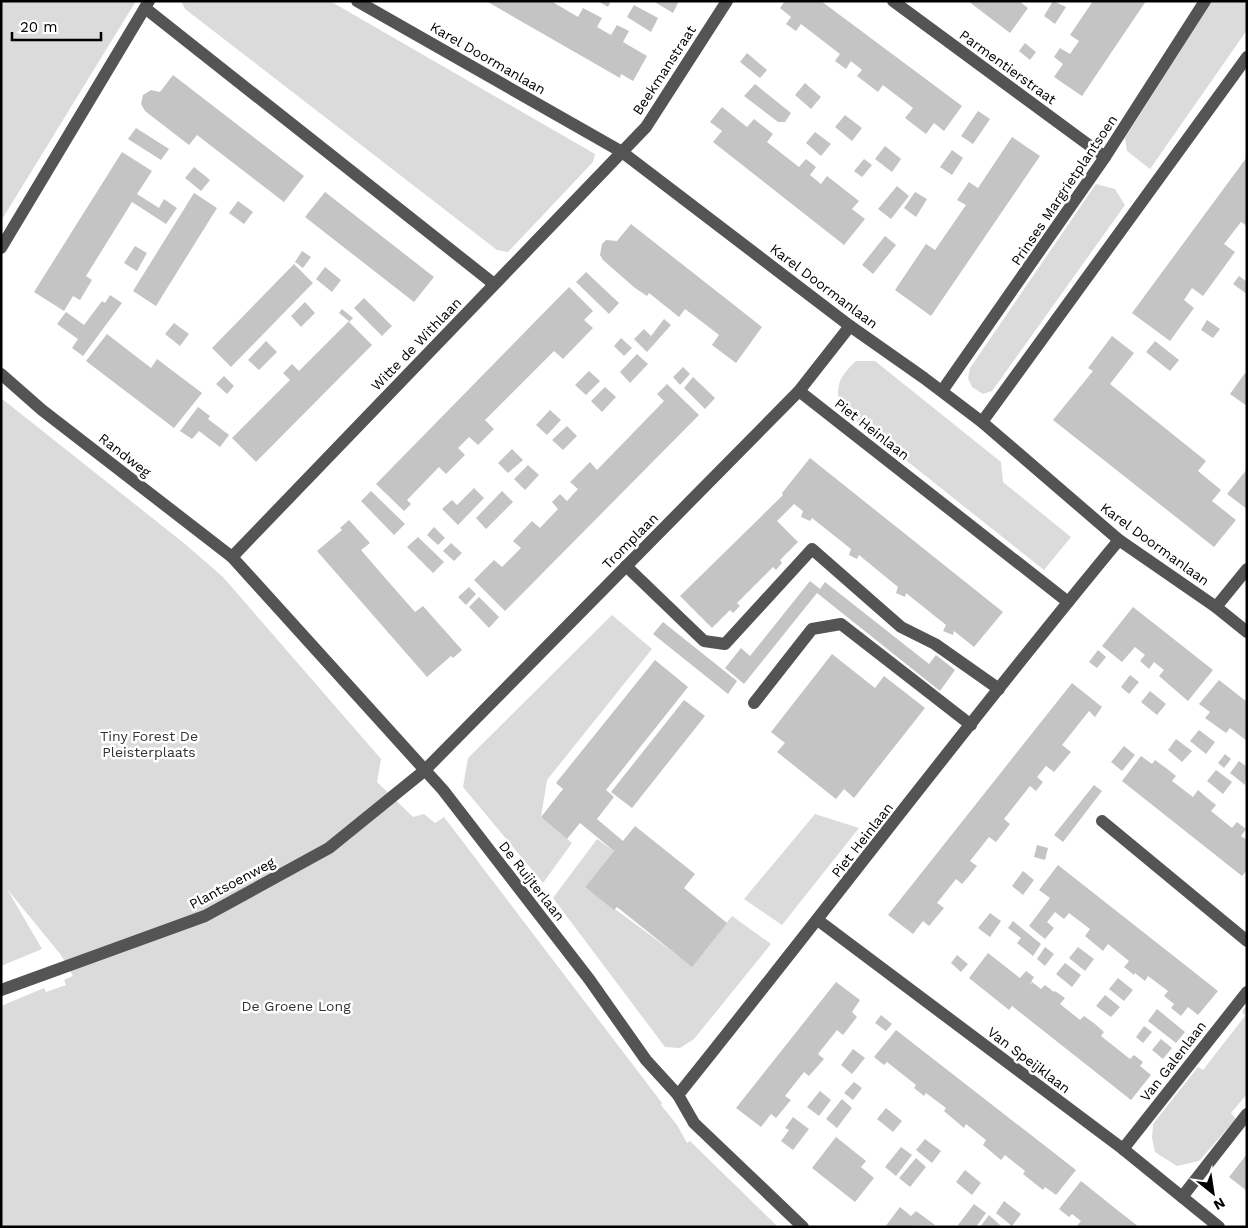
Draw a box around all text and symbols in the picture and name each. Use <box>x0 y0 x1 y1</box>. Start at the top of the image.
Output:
scale bar <box>12 10 101 42</box>
text: 20 m <box>20 18 58 36</box>
street label: Karel Doormanlaan <box>428 18 548 98</box>
street label: Beekmanstraat <box>629 22 699 118</box>
street label: Parmentierstraat <box>957 27 1060 107</box>
street label: Prinses Margrietplantsoen <box>1008 112 1120 268</box>
street label: Karel Doormanlaan <box>767 240 881 332</box>
street label: Witte de Withlaan <box>368 294 464 394</box>
street label: Piet Heinlaan <box>832 395 912 463</box>
street label: Randweg <box>96 430 155 481</box>
street label: Karel Doormanlaan <box>1098 499 1212 589</box>
street label: Tromplaan <box>599 510 661 572</box>
park label: Tiny Forest De Pleisterplaats <box>100 728 198 760</box>
street label: Piet Heinlaan <box>828 800 896 880</box>
street label: De Ruijterlaan <box>496 838 568 924</box>
street label: Plantsoenweg <box>186 853 278 912</box>
park label: De Groene Long <box>241 998 351 1014</box>
street label: Van Galenlaan <box>1137 1018 1209 1104</box>
street label: Van Speijklaan <box>984 1024 1074 1096</box>
north arrow <box>1188 1168 1238 1218</box>
text: N <box>1211 1195 1228 1214</box>

